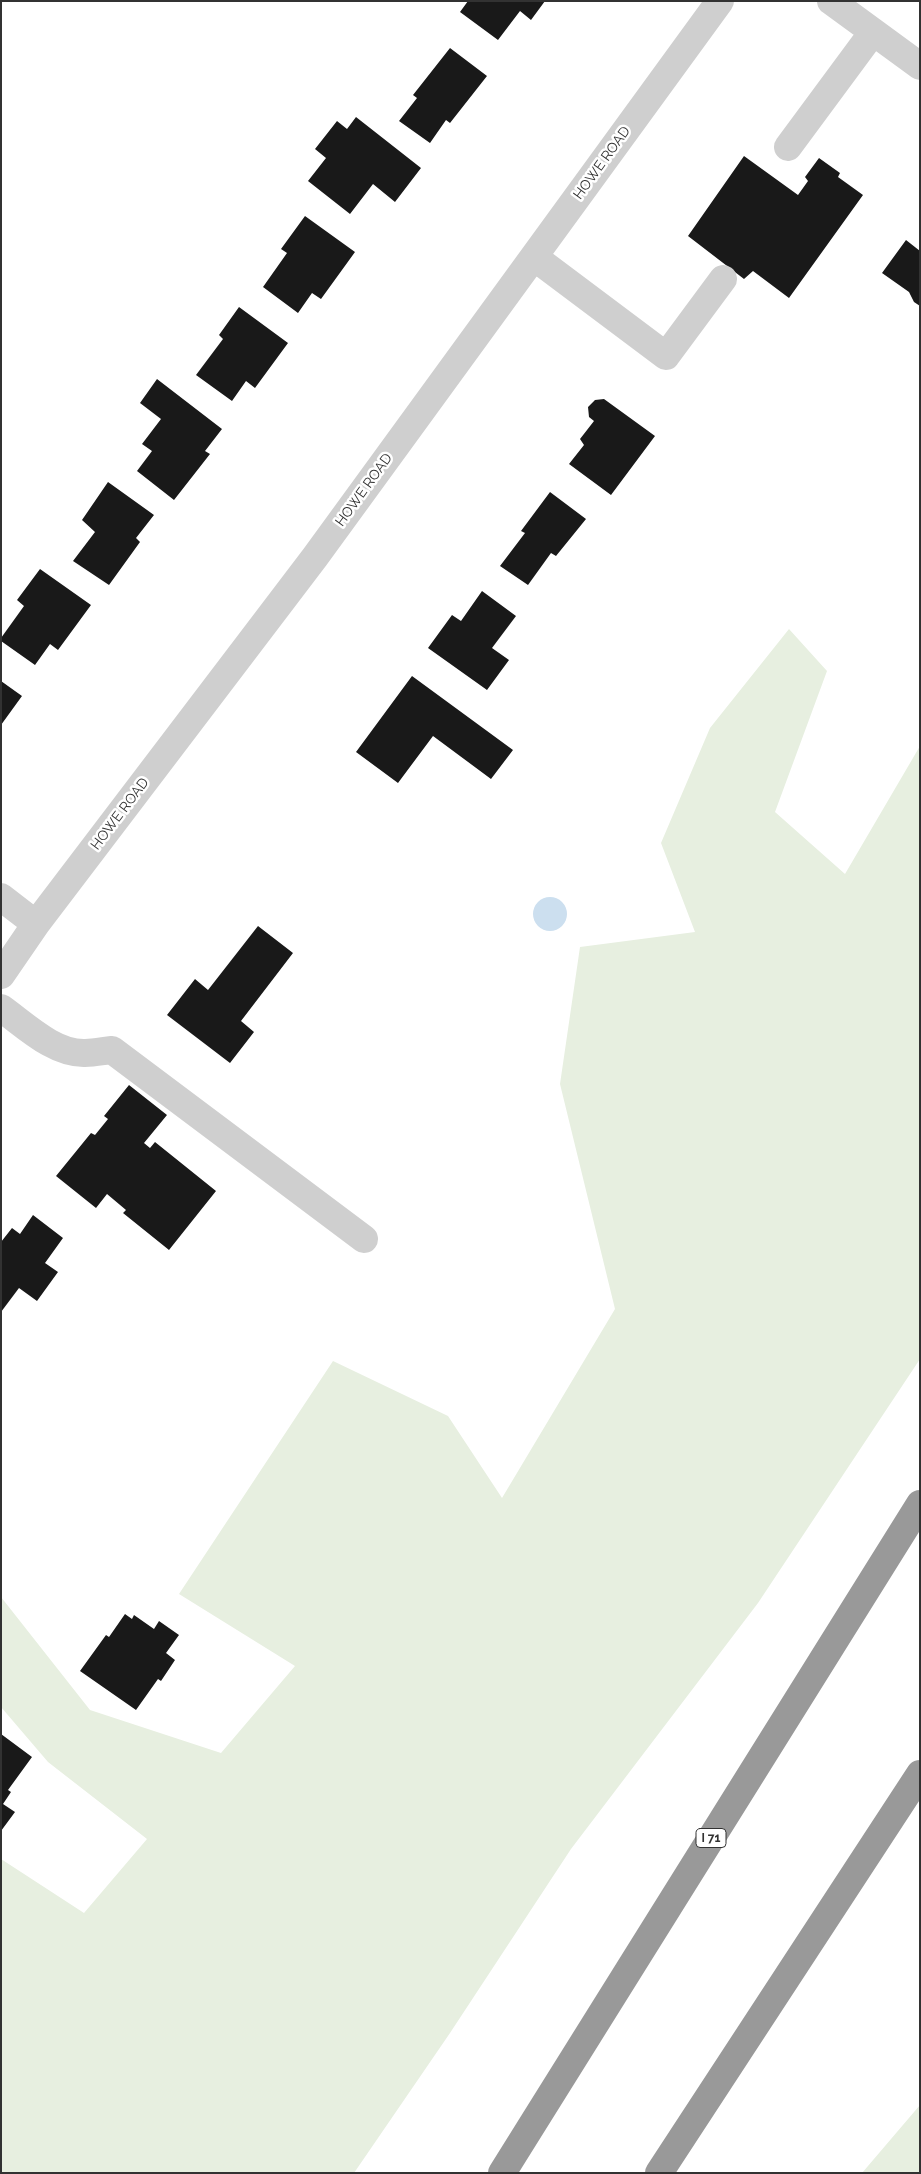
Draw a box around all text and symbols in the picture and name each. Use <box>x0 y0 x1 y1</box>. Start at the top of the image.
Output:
street label: HOWE ROAD <box>570 123 634 203</box>
street label: HOWE ROAD <box>332 450 396 530</box>
street label: HOWE ROAD <box>87 775 153 853</box>
road number: I 71 <box>696 1829 726 1848</box>

